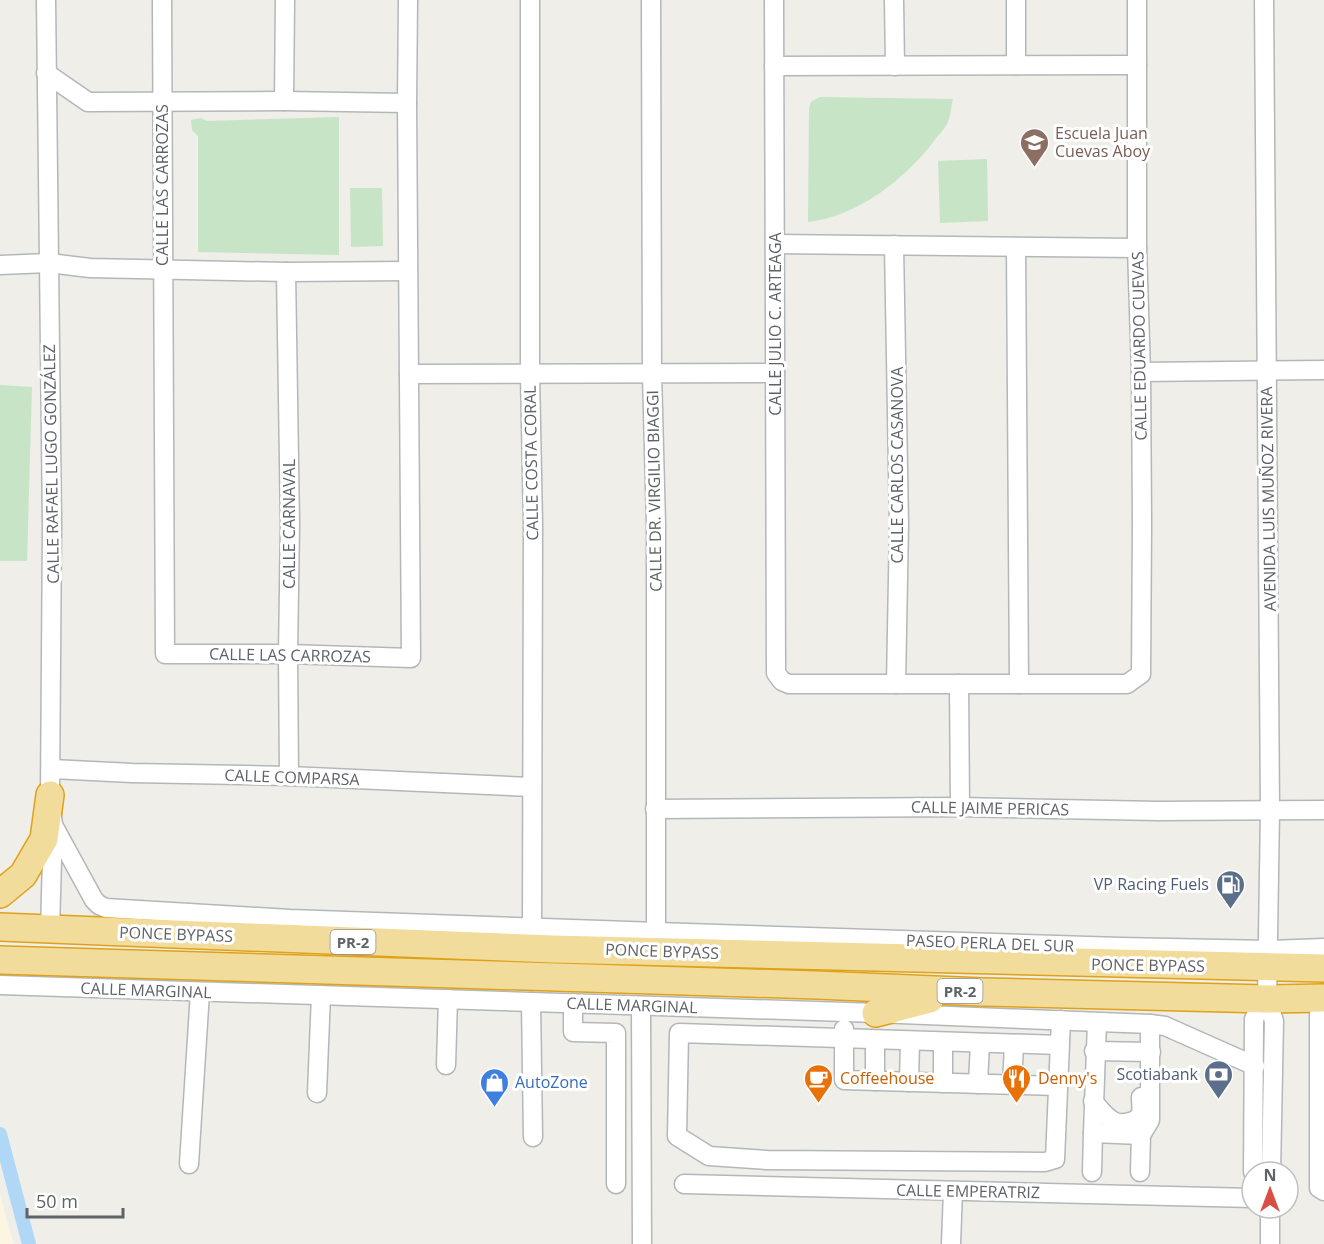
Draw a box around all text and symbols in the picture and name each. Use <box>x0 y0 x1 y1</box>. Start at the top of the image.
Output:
street label: CALLE LAS CARROZAS <box>151 104 173 266</box>
place label: Escuela Juan Cuevas Aboy <box>1055 122 1151 162</box>
school or university icon: Escuela Juan Cuevas Aboy <box>1018 126 1050 168</box>
street label: CALLE JULIO C. ARTEAGA <box>764 231 786 416</box>
street label: CALLE EDUARDO CUEVAS <box>1126 251 1152 441</box>
street label: CALLE RAFAEL LUGO GONZÁLEZ <box>38 344 64 584</box>
street label: CALLE CARLOS CASANOVA <box>886 366 908 563</box>
street label: CALLE COSTA CORAL <box>519 385 543 541</box>
street label: AVENIDA LUIS MUÑOZ RIVERA <box>1255 385 1281 612</box>
street label: CALLE DR. VIRGILIO BIAGGI <box>641 390 667 592</box>
street label: CALLE CARNAVAL <box>278 459 300 589</box>
street label: CALLE LAS CARROZAS <box>209 643 371 667</box>
street label: CALLE COMPARSA <box>224 764 361 790</box>
street label: CALLE JAIME PERICAS <box>911 796 1069 820</box>
fuel station icon: VP Racing Fuels <box>1214 868 1246 910</box>
place label: VP Racing Fuels <box>1094 873 1209 895</box>
street label: PONCE BYPASS <box>119 921 233 947</box>
street label: PASEO PERLA DEL SUR <box>905 929 1075 957</box>
road number: PR-2 <box>330 930 376 954</box>
street label: PONCE BYPASS <box>605 938 719 964</box>
street label: PONCE BYPASS <box>1091 953 1205 977</box>
street label: CALLE MARGINAL <box>80 977 212 1003</box>
road number: PR-2 <box>938 979 982 1003</box>
street label: CALLE MARGINAL <box>566 992 698 1018</box>
bank icon: Scotiabank <box>1203 1058 1235 1100</box>
cafe icon: Coffeehouse <box>803 1062 835 1104</box>
restaurant icon: Denny's <box>1001 1062 1033 1104</box>
place label: Scotiabank <box>1116 1063 1199 1085</box>
shop icon: AutoZone <box>478 1066 510 1108</box>
place label: Coffeehouse <box>840 1067 934 1089</box>
place label: Denny's <box>1038 1067 1097 1089</box>
place label: AutoZone <box>515 1071 588 1093</box>
north arrow <box>1240 1160 1300 1220</box>
text: N <box>1263 1164 1277 1186</box>
street label: CALLE EMPERATRIZ <box>896 1179 1040 1203</box>
scale bar <box>27 1181 123 1219</box>
text: 50 m <box>36 1189 78 1213</box>

